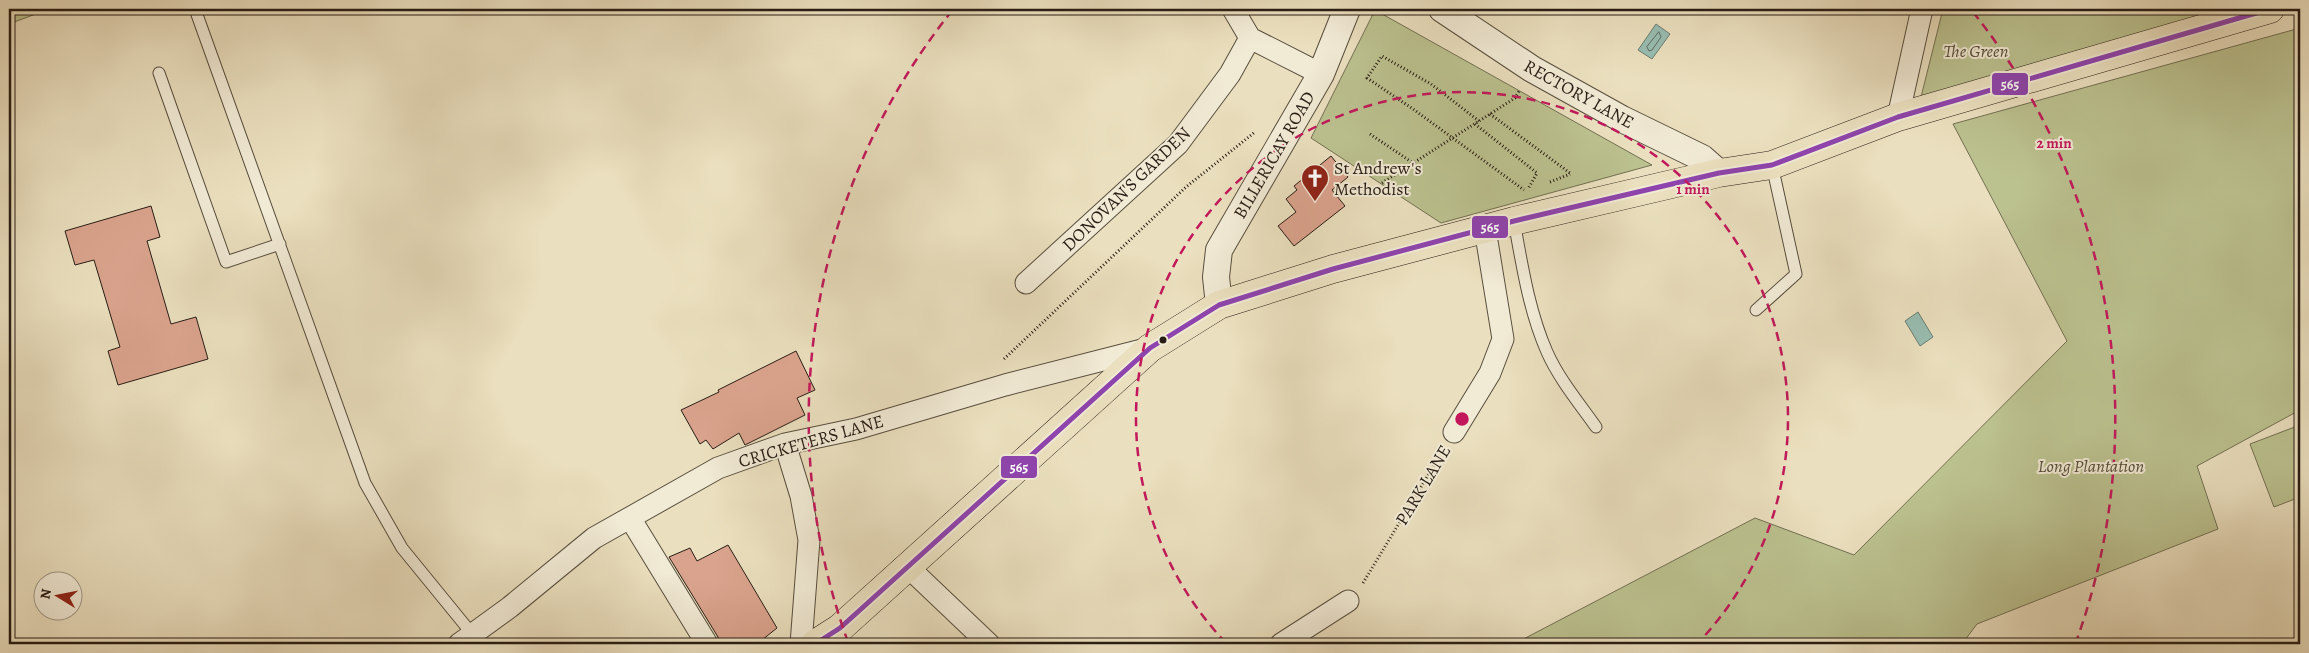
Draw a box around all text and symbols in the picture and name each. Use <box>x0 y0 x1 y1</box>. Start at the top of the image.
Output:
park label: The Green <box>1944 39 2008 63</box>
street label: RECTORY LANE <box>1520 54 1638 134</box>
line badge: 565 <box>1991 72 2029 96</box>
text: 565 <box>2001 75 2019 94</box>
street label: BILLERICAY ROAD <box>1228 87 1320 223</box>
street label: DONOVAN'S GARDEN <box>1057 121 1195 257</box>
text: 2 min <box>2036 133 2072 153</box>
place label: St Andrew's Methodist <box>1334 156 1422 201</box>
church icon: St Andrew's Methodist <box>1300 163 1330 202</box>
text: 1 min <box>1676 179 1710 199</box>
line badge: 565 <box>1471 215 1509 239</box>
text: 565 <box>1481 218 1499 237</box>
unlabelled marker <box>1158 335 1168 345</box>
street label: CRICKETERS LANE <box>735 409 887 473</box>
centre of rings <box>1453 410 1471 428</box>
street label: PARK LANE <box>1390 440 1456 530</box>
park label: Long Plantation <box>2038 454 2144 478</box>
line badge: 565 <box>1000 455 1038 479</box>
text: 565 <box>1010 458 1028 477</box>
north arrow <box>32 570 82 620</box>
text: N <box>35 587 56 601</box>

